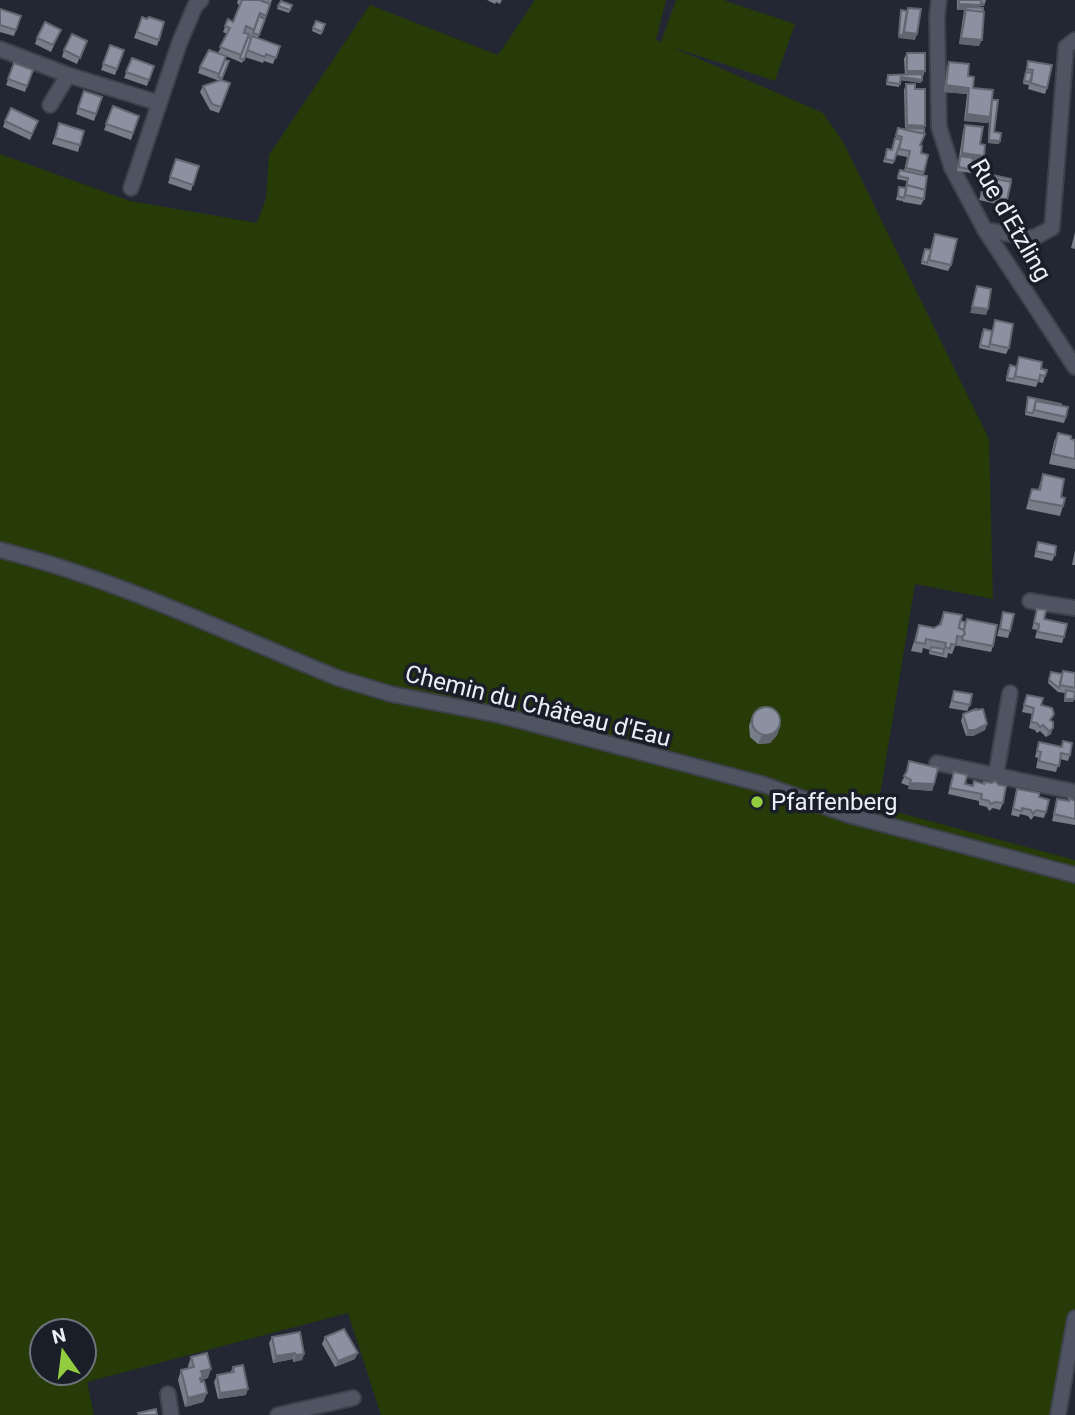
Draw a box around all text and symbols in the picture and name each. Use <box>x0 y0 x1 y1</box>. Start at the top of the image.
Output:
street label: Rue d'Etzling <box>965 154 1057 286</box>
street label: Chemin du Château d'Eau <box>402 659 674 753</box>
place label: Pfaffenberg <box>771 788 898 816</box>
marker: Pfaffenberg <box>749 794 765 810</box>
north arrow <box>28 1317 98 1387</box>
text: N <box>50 1323 68 1349</box>

